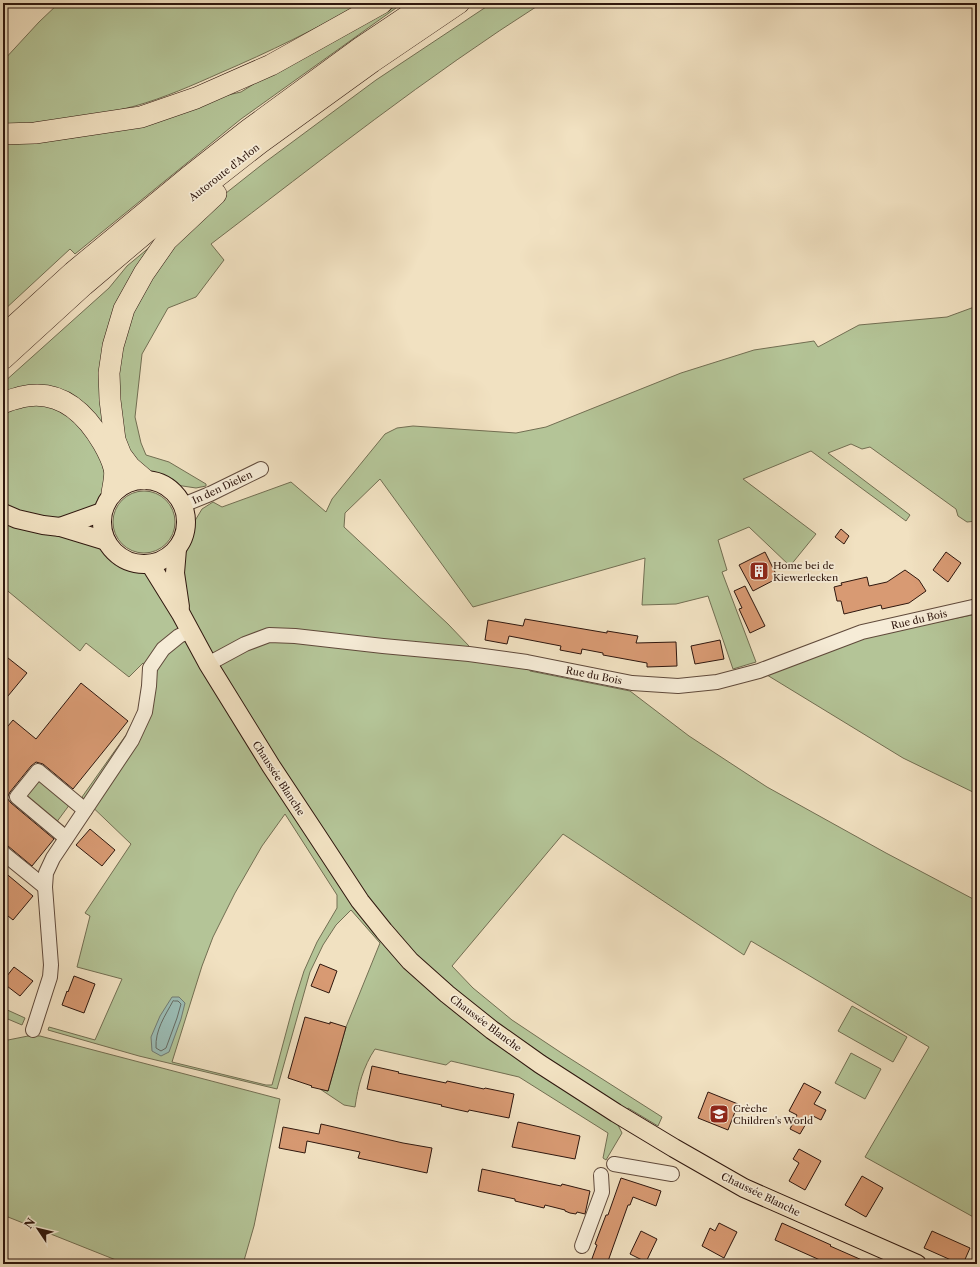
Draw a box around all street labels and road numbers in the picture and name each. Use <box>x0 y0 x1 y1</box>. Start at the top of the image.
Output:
street label: Autoroute d'Arlon <box>186 140 263 205</box>
street label: In den Dielen <box>190 468 255 507</box>
street label: Rue du Bois <box>890 607 948 632</box>
street label: Rue du Bois <box>565 664 623 687</box>
street label: Chaussée Blanche <box>250 738 308 818</box>
street label: Chaussée Blanche <box>447 992 524 1055</box>
street label: Chaussée Blanche <box>719 1170 803 1219</box>

